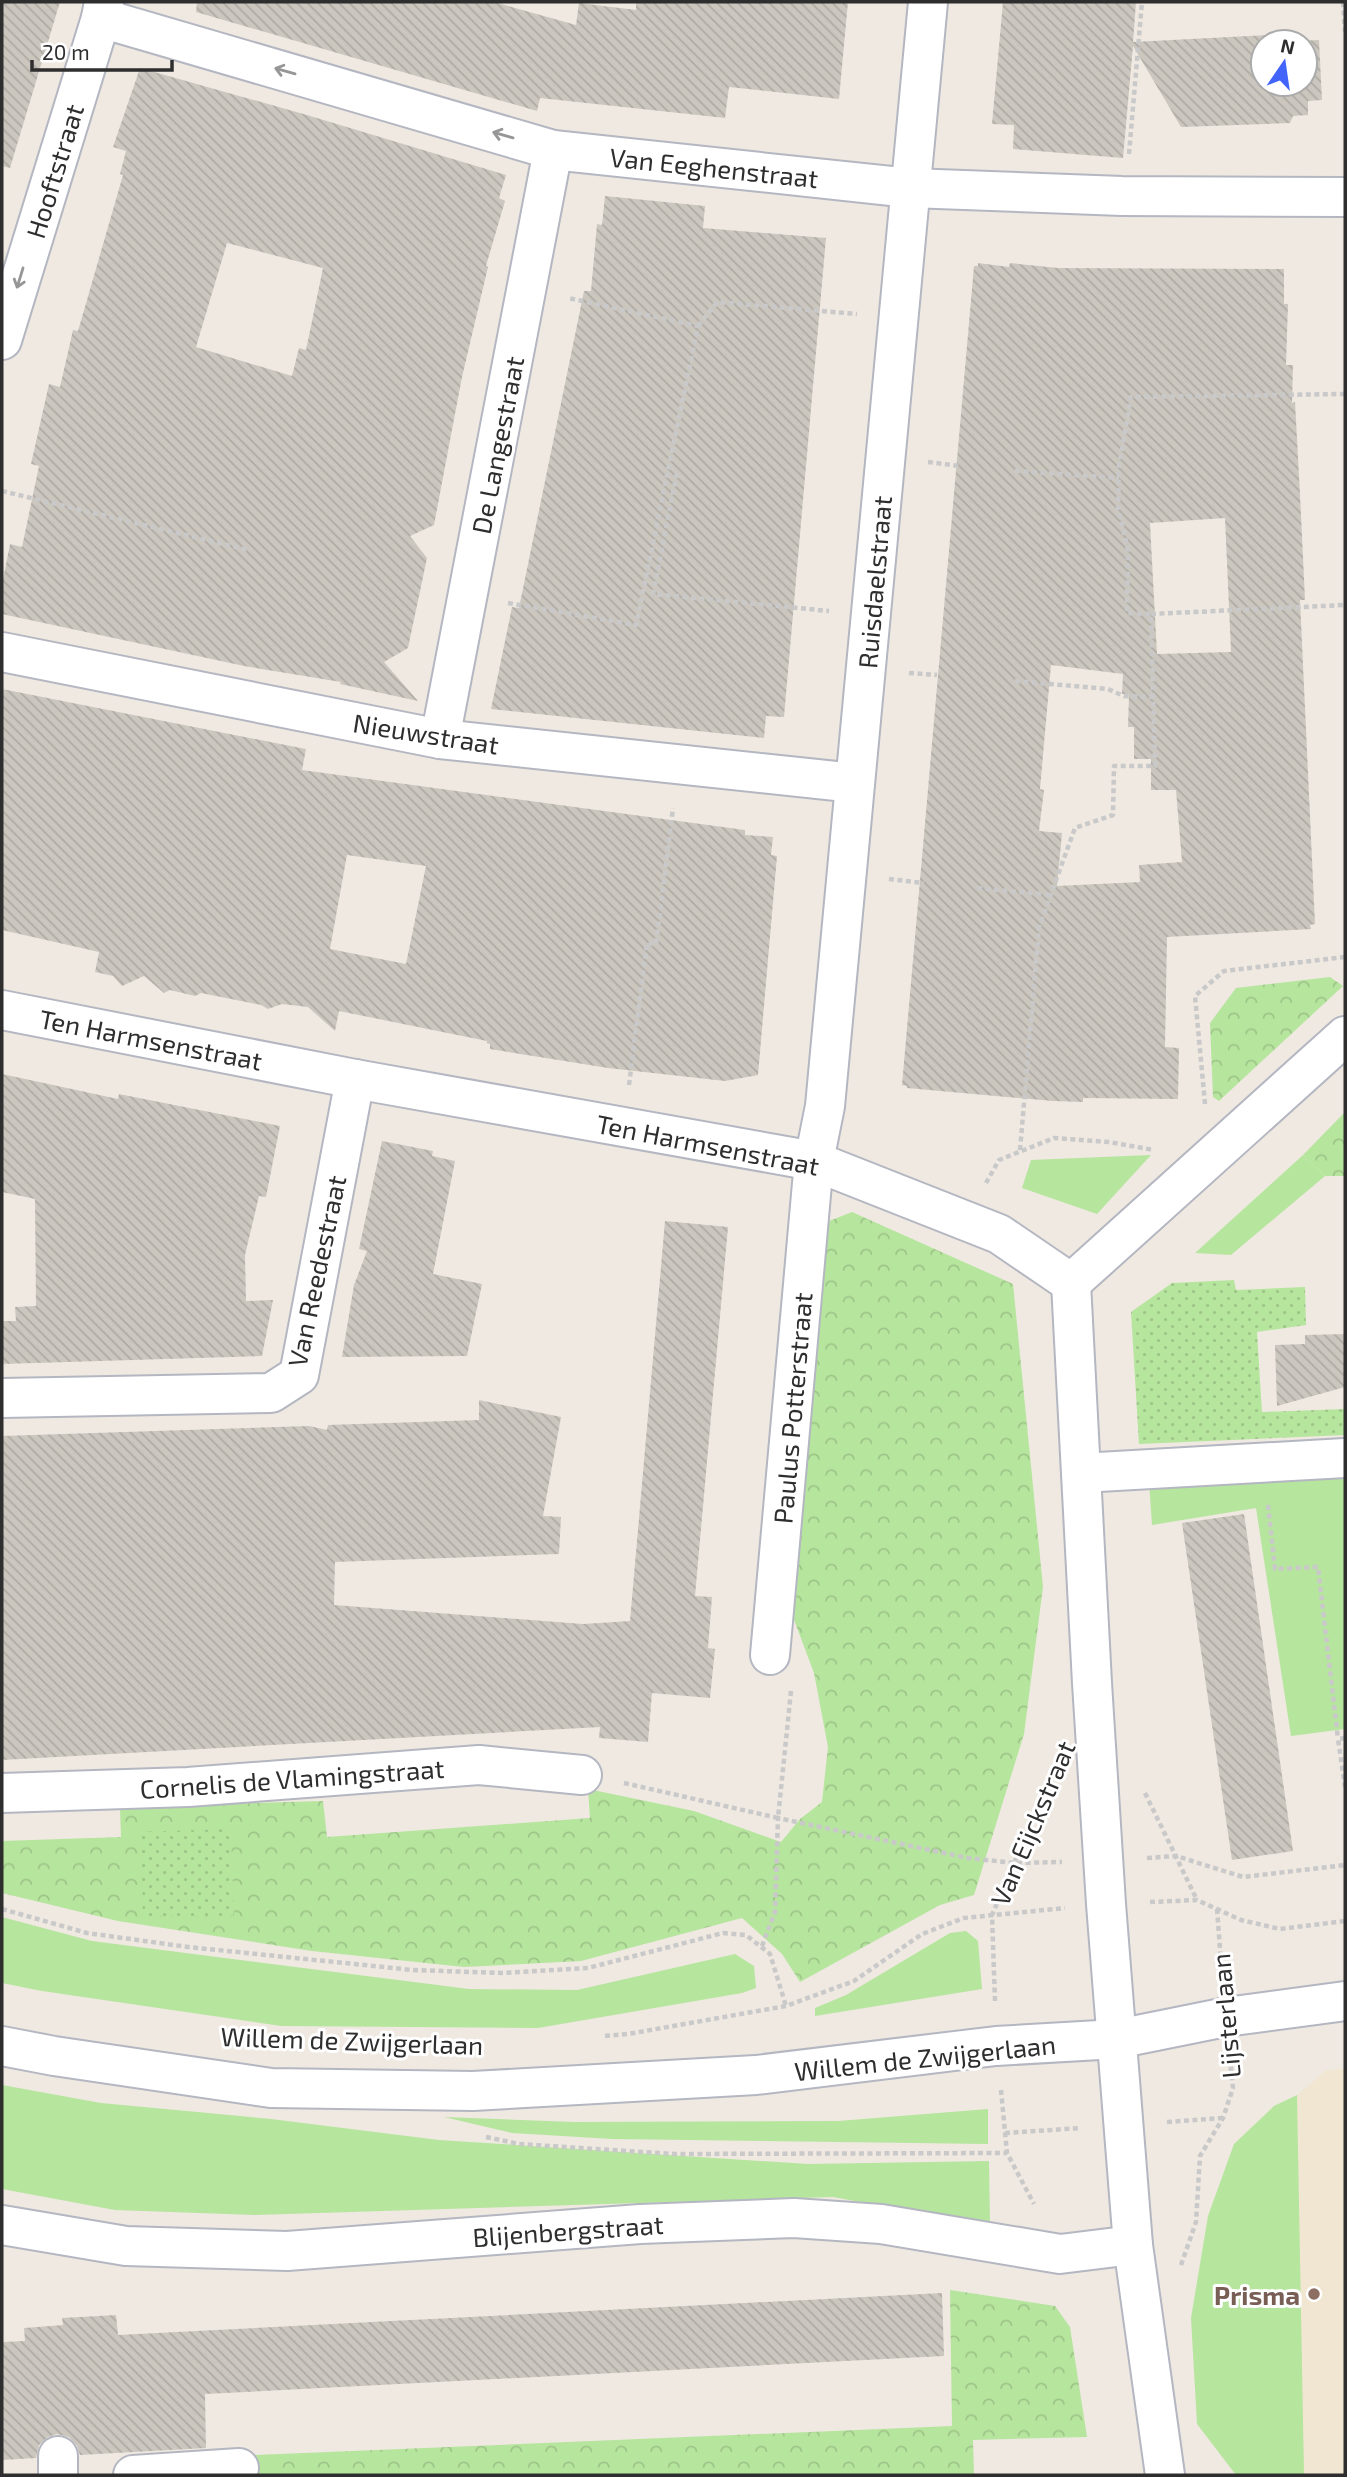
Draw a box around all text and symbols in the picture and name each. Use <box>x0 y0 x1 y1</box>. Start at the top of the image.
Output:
scale bar <box>32 28 172 72</box>
north arrow <box>1249 28 1319 98</box>
text: N <box>1279 33 1297 59</box>
text: 20 m <box>42 39 90 64</box>
one-way arrow <box>274 64 296 77</box>
street label: Hooftstraat <box>19 100 89 242</box>
one-way arrow <box>492 128 514 141</box>
street label: Van Eeghenstraat <box>608 141 820 193</box>
one-way arrow <box>13 267 26 289</box>
street label: De Langestraat <box>465 354 529 536</box>
street label: Ruisdaelstraat <box>851 494 897 670</box>
street label: Nieuwstraat <box>351 706 501 760</box>
street label: Ten Harmsenstraat <box>37 1002 265 1076</box>
street label: Ten Harmsenstraat <box>594 1107 822 1181</box>
street label: Van Reedestraat <box>281 1172 351 1370</box>
street label: Paulus Potterstraat <box>766 1291 818 1525</box>
street label: Van Eijckstraat <box>983 1736 1081 1910</box>
street label: Cornelis de Vlamingstraat <box>139 1752 445 1804</box>
street label: Lijsterlaan <box>1204 1952 1246 2080</box>
street label: Willem de Zwijgerlaan <box>220 2020 484 2060</box>
street label: Willem de Zwijgerlaan <box>793 2028 1057 2086</box>
street label: Blijenbergstraat <box>471 2208 665 2252</box>
place label: Prisma <box>1214 2279 1300 2310</box>
marker: Prisma <box>1306 2286 1322 2302</box>

